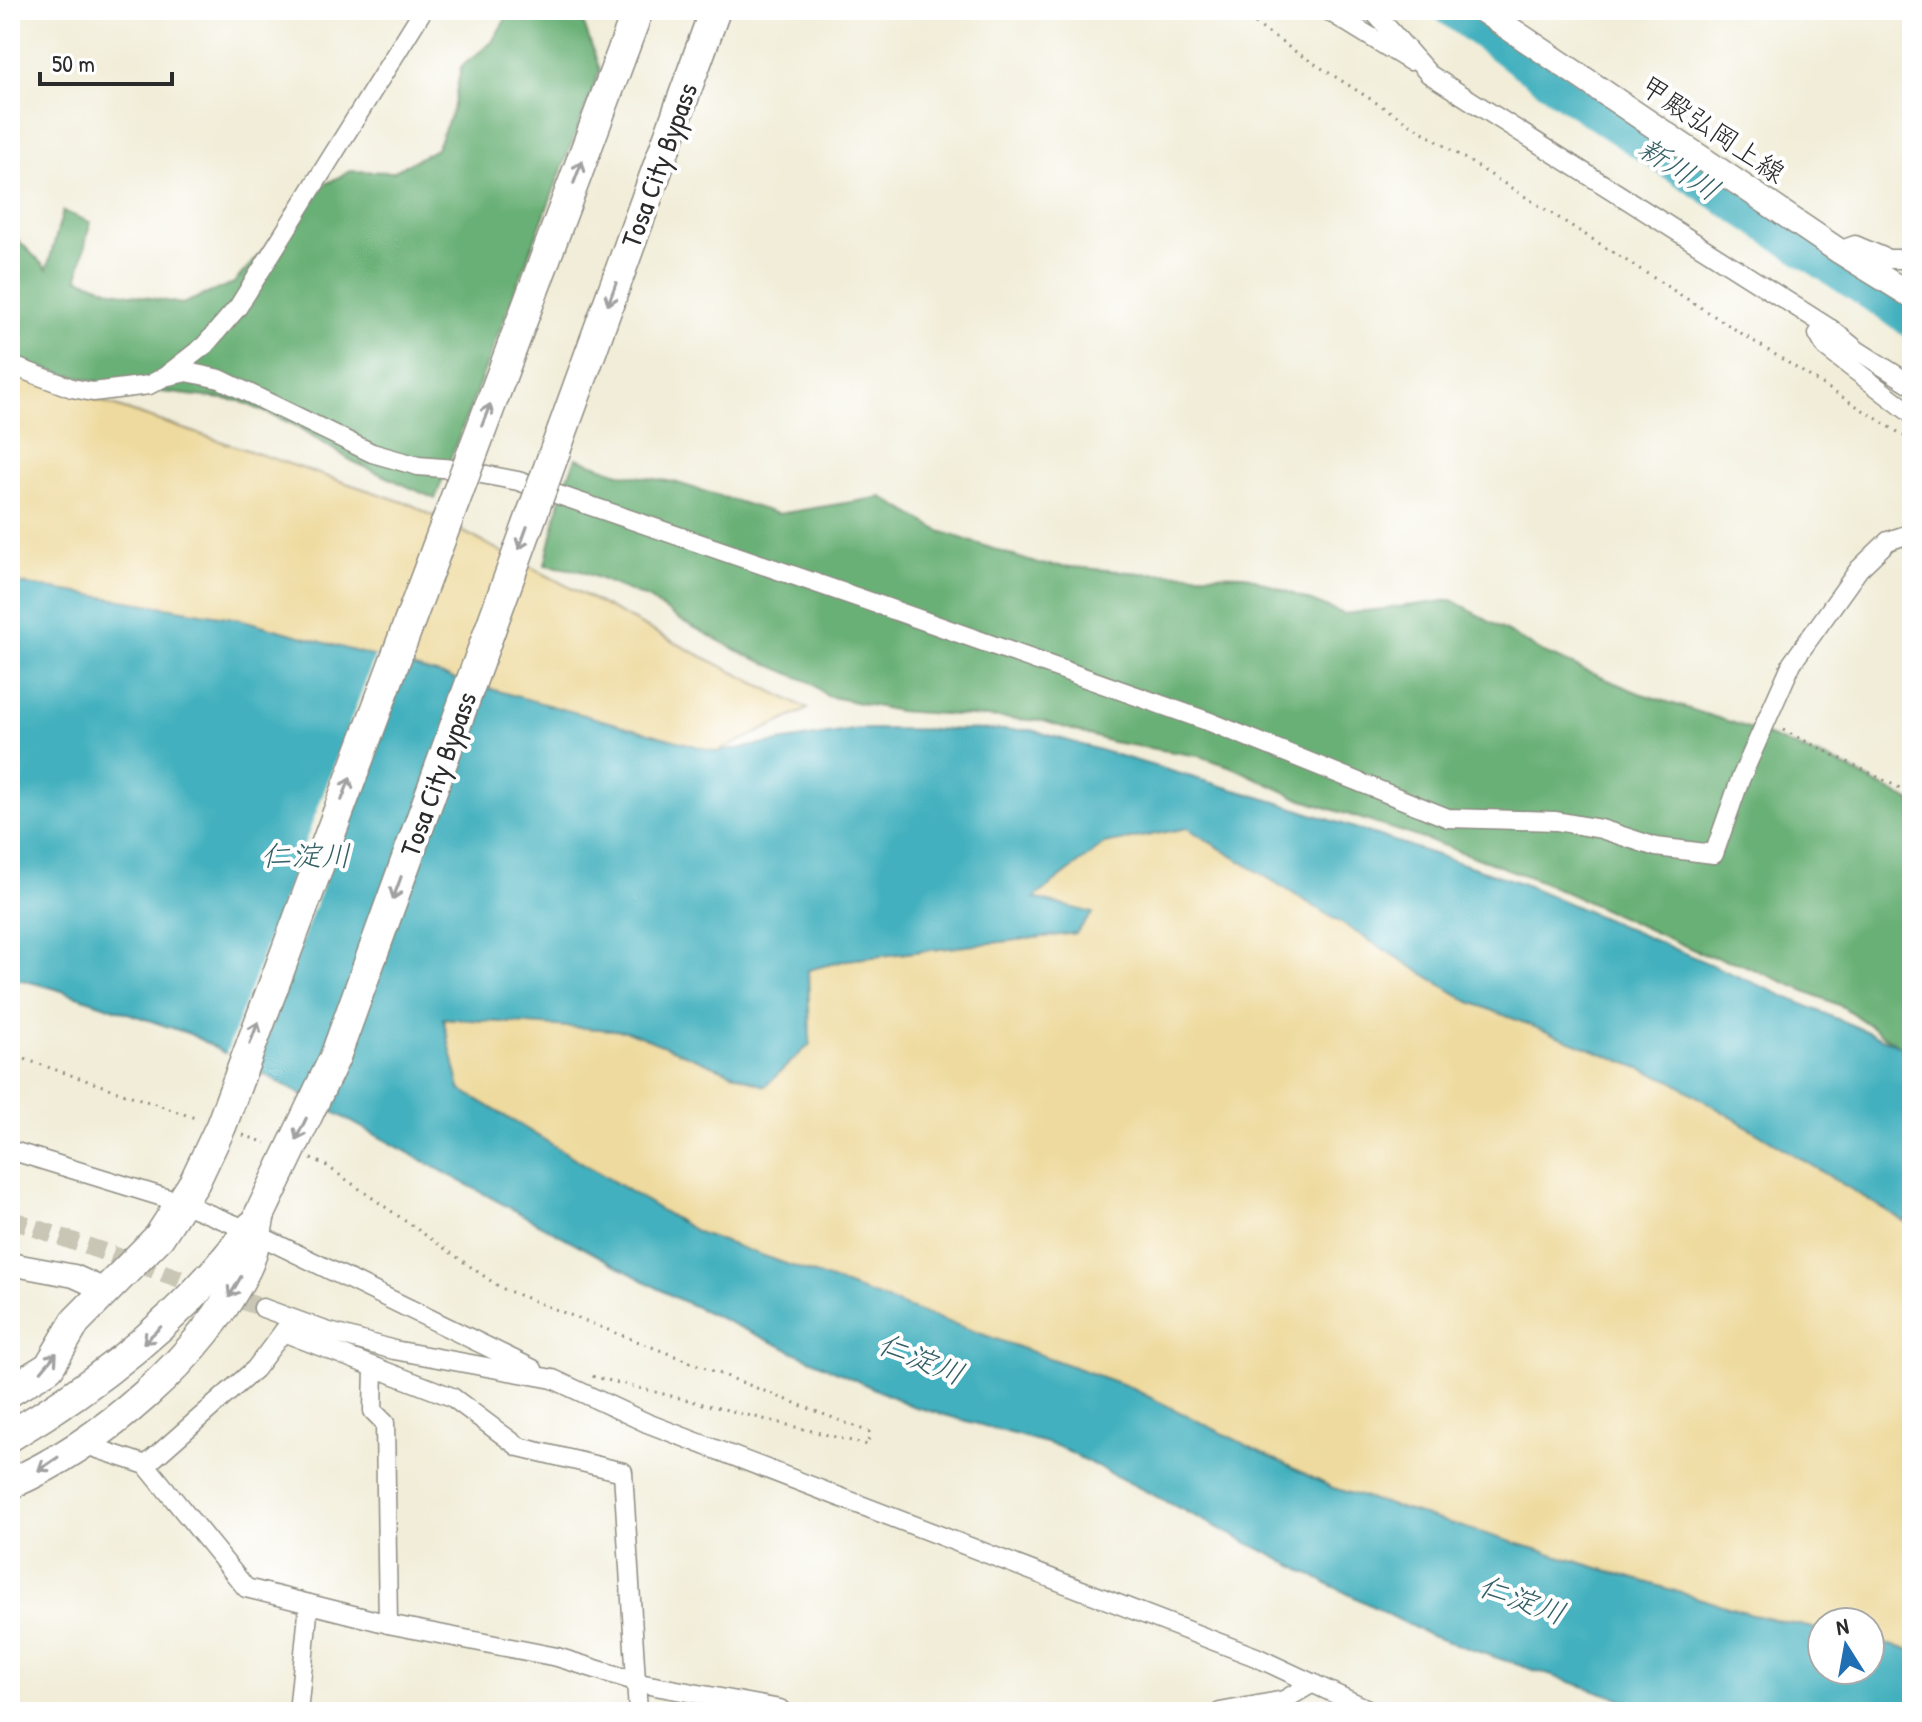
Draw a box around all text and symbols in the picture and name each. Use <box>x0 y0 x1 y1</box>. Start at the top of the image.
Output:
scale bar <box>40 36 172 86</box>
text: 50 m <box>52 47 95 79</box>
street label: 甲殿弘岡上線 <box>1633 66 1793 192</box>
street label: Tosa City Bypass <box>612 77 706 253</box>
water label: 新川川 <box>1631 127 1728 209</box>
one-way arrow <box>572 160 586 184</box>
one-way arrow <box>604 281 618 306</box>
one-way arrow <box>480 403 494 428</box>
one-way arrow <box>515 525 530 550</box>
street label: Tosa City Bypass <box>391 686 485 862</box>
one-way arrow <box>340 778 354 802</box>
water label: 仁淀川 <box>261 835 351 875</box>
one-way arrow <box>388 875 403 900</box>
one-way arrow <box>248 1021 263 1046</box>
one-way arrow <box>293 1117 308 1141</box>
one-way arrow <box>227 1275 242 1299</box>
water label: 仁淀川 <box>872 1323 971 1393</box>
one-way arrow <box>142 1325 162 1344</box>
one-way arrow <box>40 1353 58 1373</box>
one-way arrow <box>38 1456 60 1473</box>
water label: 仁淀川 <box>1473 1565 1571 1633</box>
north arrow <box>1806 1606 1886 1686</box>
text: N <box>1834 1610 1851 1642</box>

